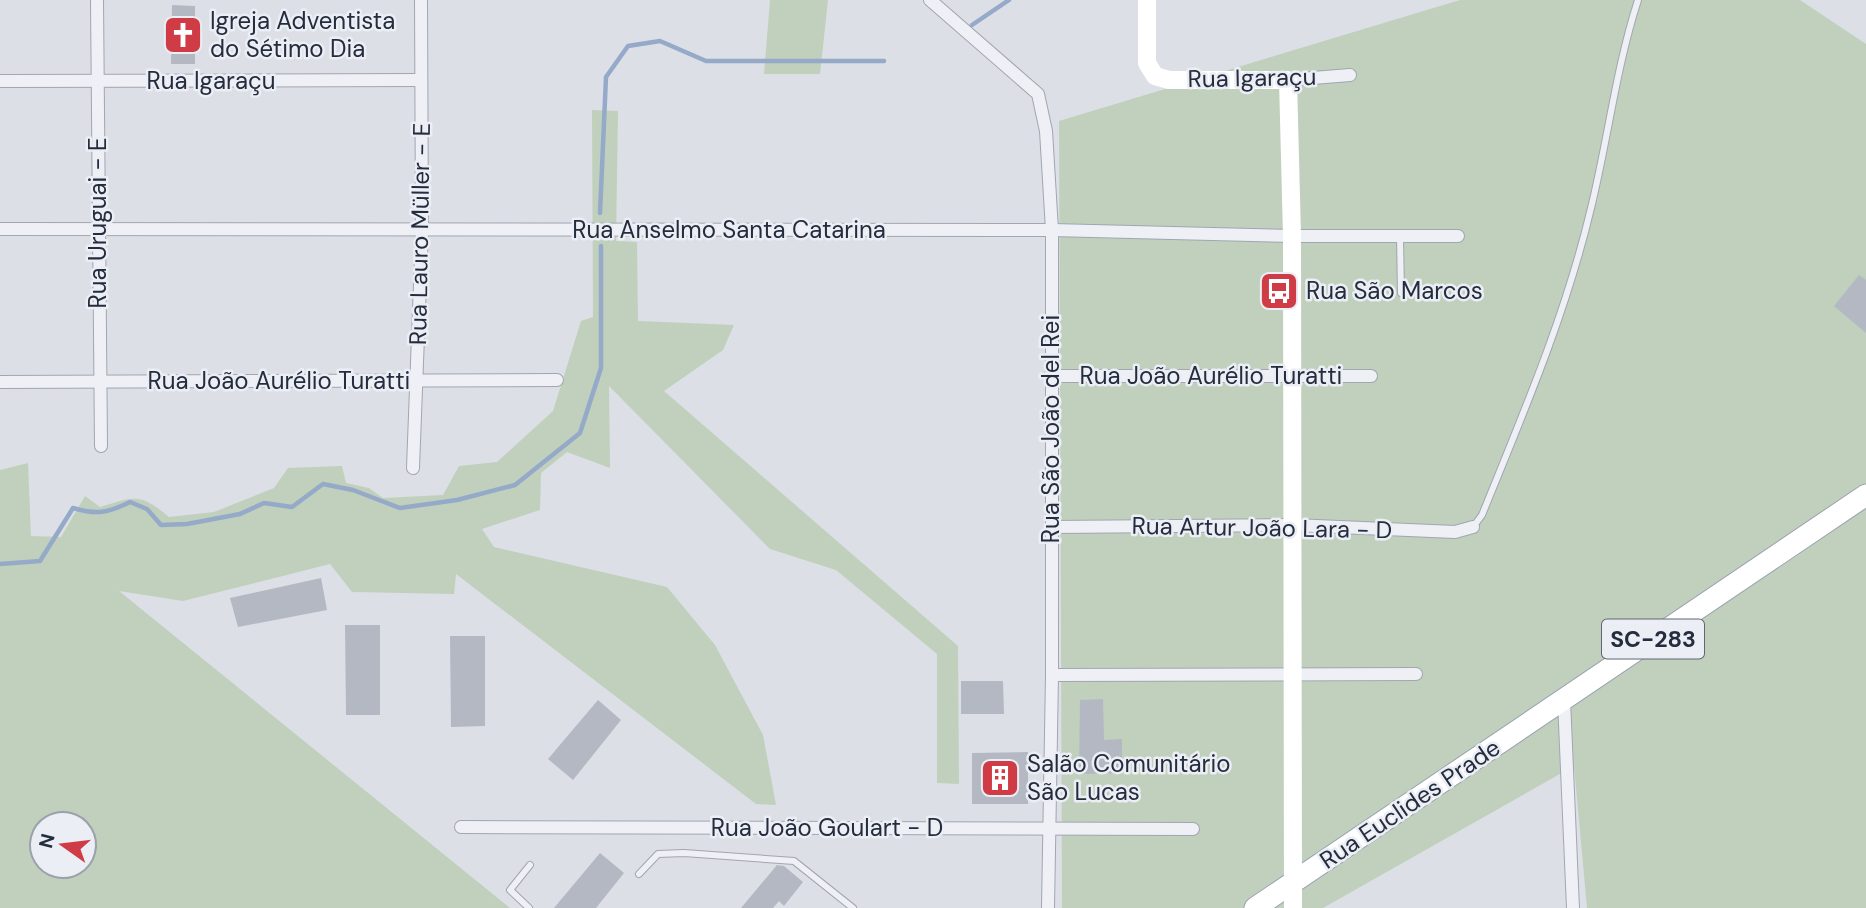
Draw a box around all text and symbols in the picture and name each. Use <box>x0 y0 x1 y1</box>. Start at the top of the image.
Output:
place label: Igreja Adventista do Sétimo Dia <box>210 5 395 64</box>
church icon: Igreja Adventista do Sétimo Dia <box>162 14 204 56</box>
street label: Rua Igaraçu <box>1187 61 1317 94</box>
street label: Rua Igaraçu <box>147 65 275 96</box>
street label: Rua Lauro Müller - E <box>402 123 437 345</box>
street label: Rua Uruguai - E <box>82 137 113 309</box>
street label: Rua Anselmo Santa Catarina <box>572 214 886 245</box>
bus stop icon: Rua São Marcos <box>1258 270 1300 312</box>
place label: Rua São Marcos <box>1306 275 1483 306</box>
street label: Rua São João del Rei <box>1035 315 1066 543</box>
street label: Rua João Aurélio Turatti <box>1080 360 1342 391</box>
street label: Rua João Aurélio Turatti <box>148 365 410 396</box>
street label: Rua Artur João Lara - D <box>1131 510 1393 545</box>
road number: SC-283 <box>1602 620 1704 659</box>
street label: Rua Euclides Prade <box>1313 732 1506 876</box>
place label: Salão Comunitário São Lucas <box>1027 748 1230 807</box>
building icon: Salão Comunitário São Lucas <box>979 757 1021 799</box>
north arrow <box>28 810 98 880</box>
street label: Rua João Goulart - D <box>711 812 943 843</box>
text: N <box>33 831 61 851</box>

